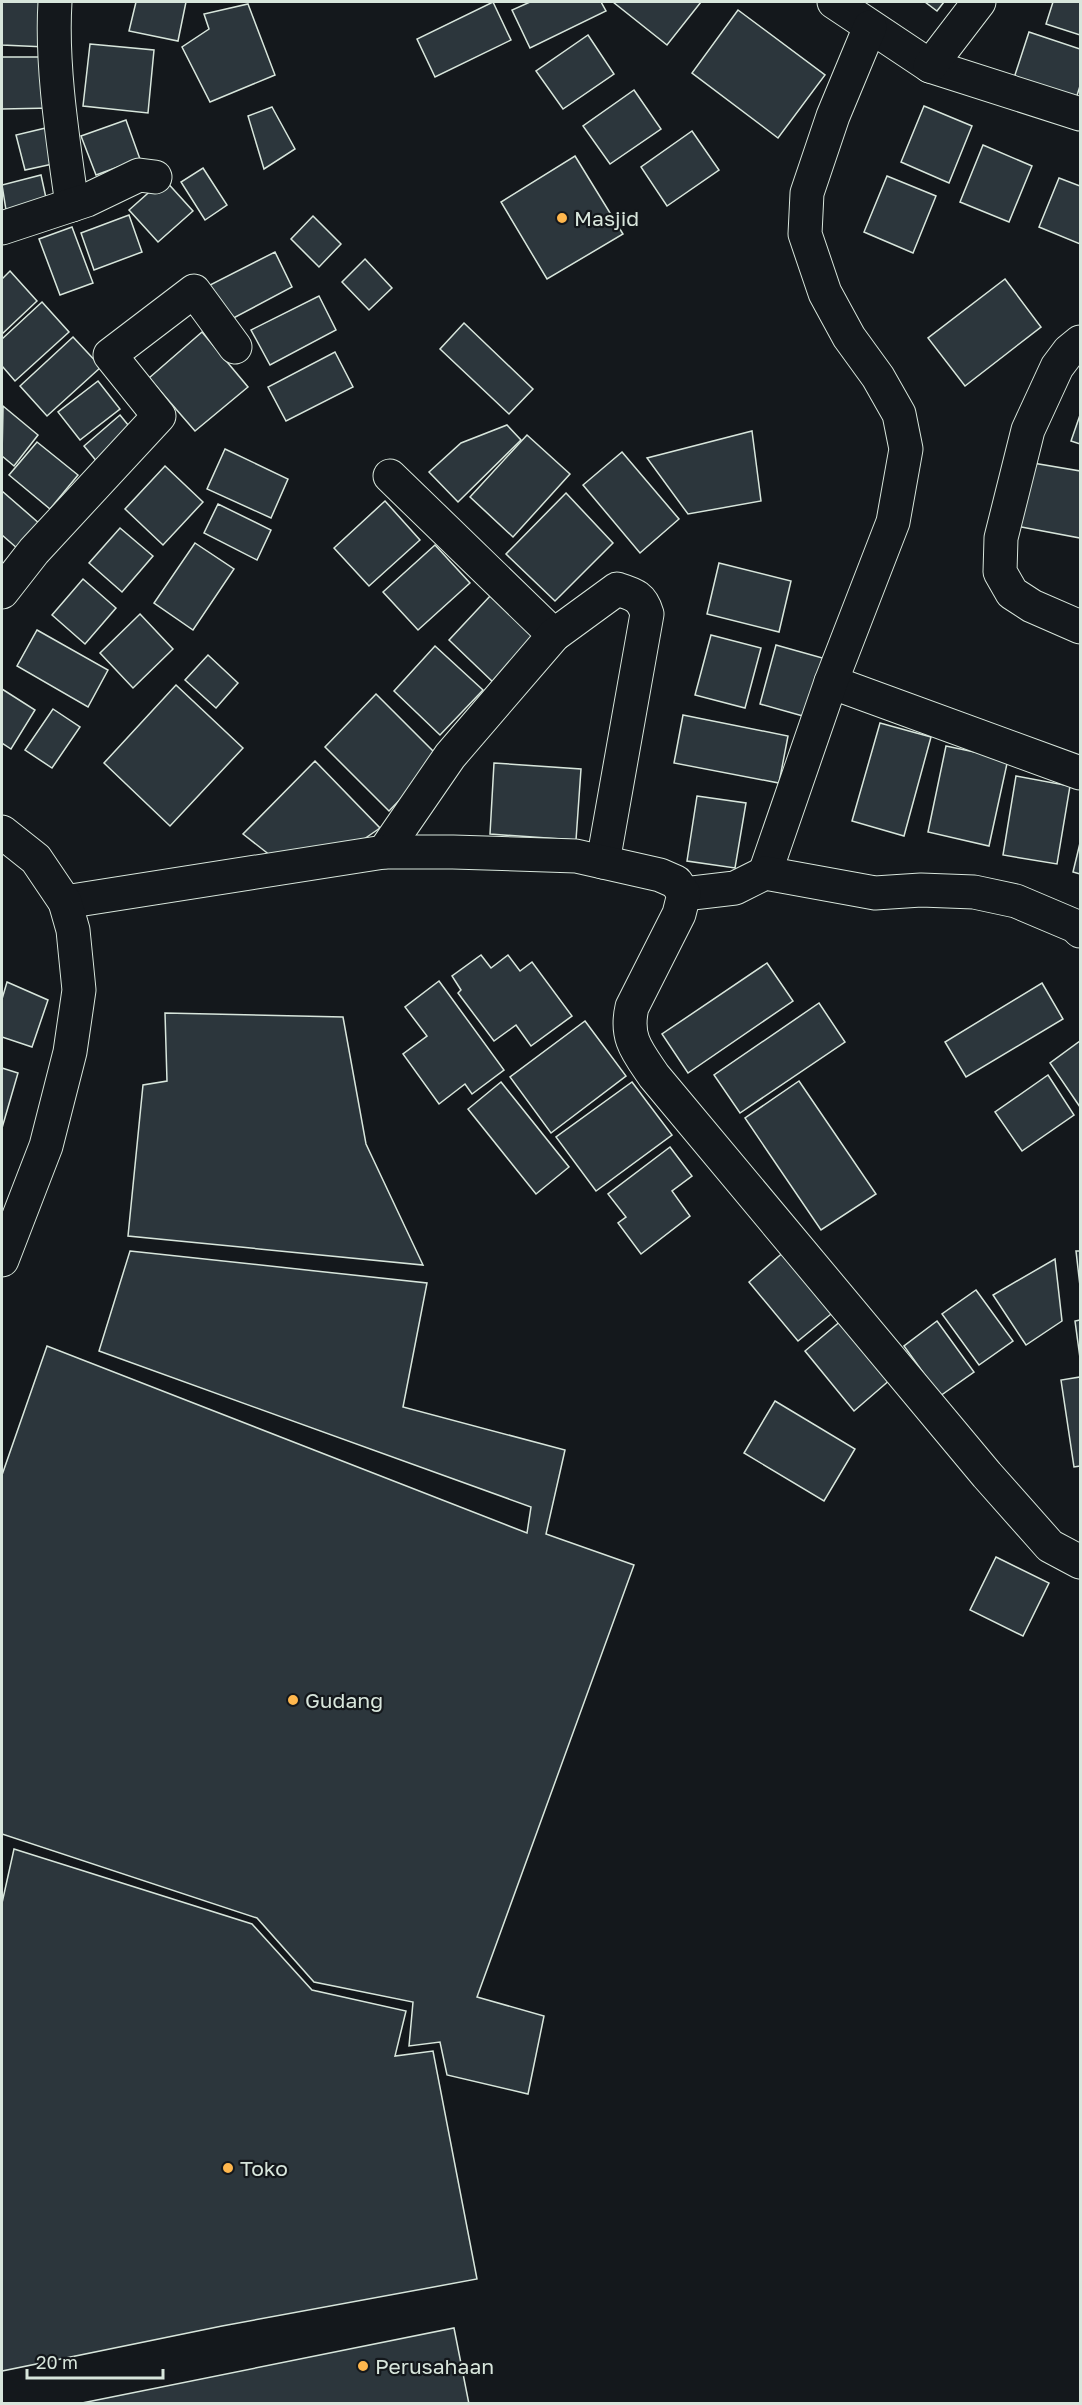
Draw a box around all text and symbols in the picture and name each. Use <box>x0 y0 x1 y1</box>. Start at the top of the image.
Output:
place label: Masjid <box>574 205 639 231</box>
marker: Masjid <box>555 211 569 225</box>
place label: Gudang <box>305 1687 383 1713</box>
marker: Gudang <box>286 1693 300 1707</box>
place label: Toko <box>240 2155 288 2181</box>
marker: Toko <box>221 2161 235 2175</box>
scale bar <box>27 2342 164 2380</box>
text: 20 m <box>36 2351 78 2373</box>
place label: Perusahaan <box>375 2353 494 2379</box>
marker: Perusahaan <box>356 2359 370 2373</box>

